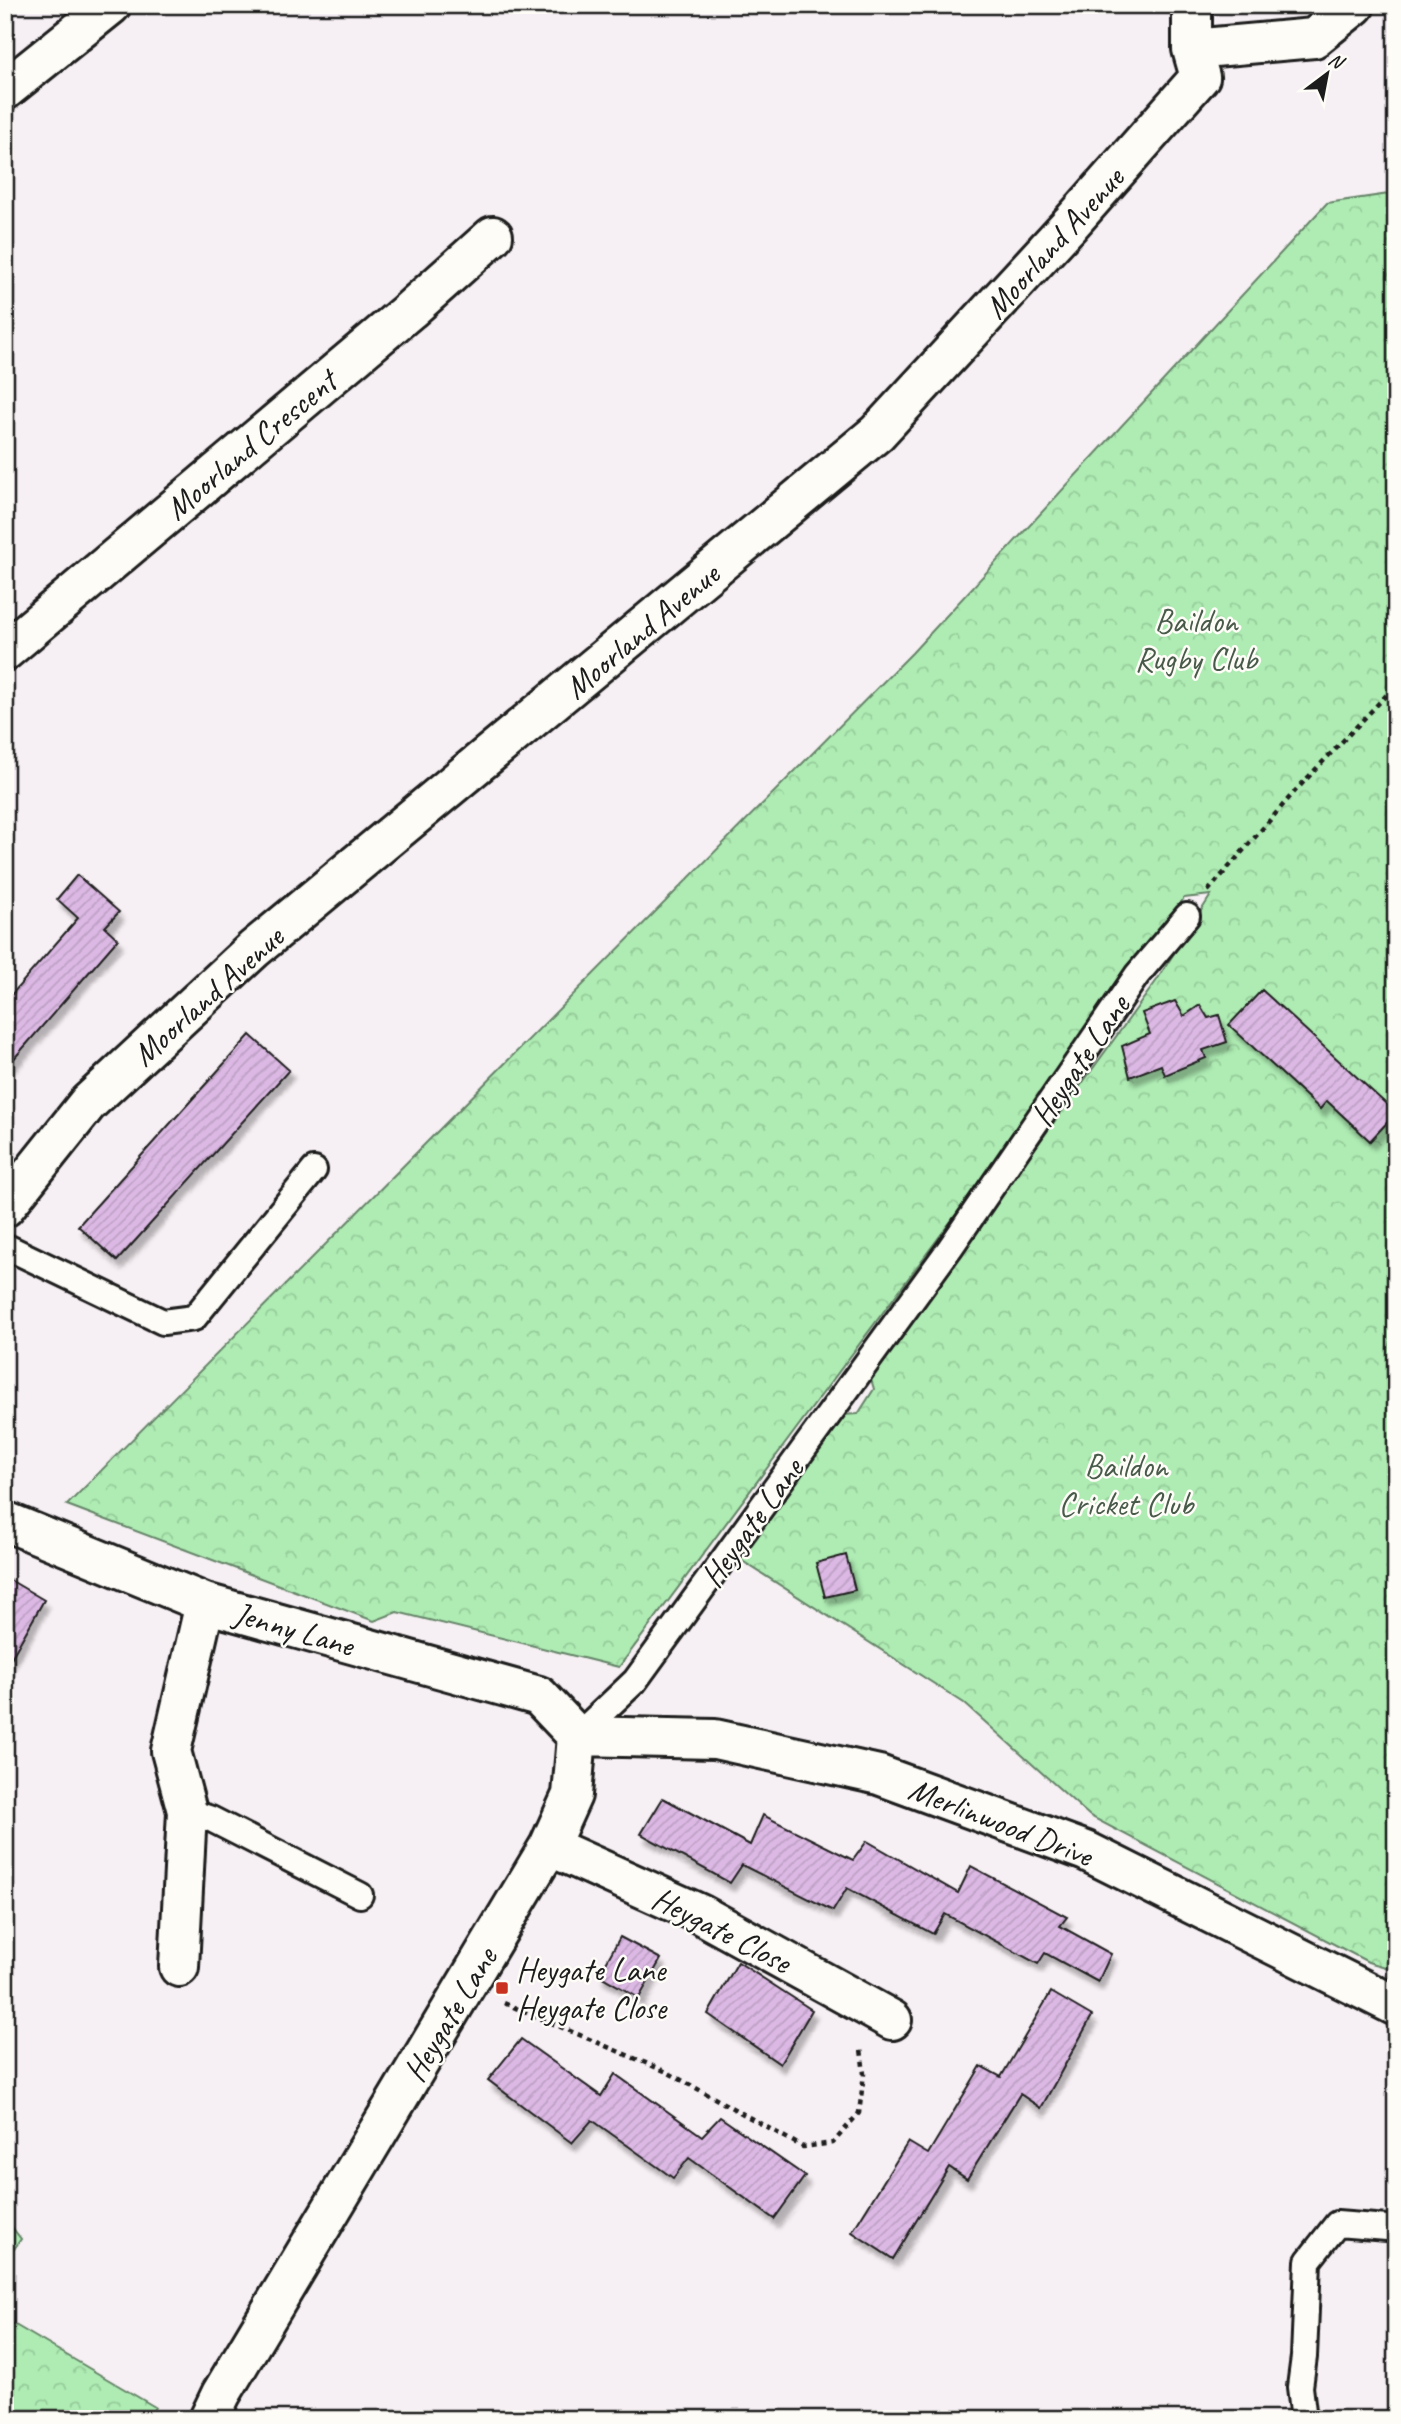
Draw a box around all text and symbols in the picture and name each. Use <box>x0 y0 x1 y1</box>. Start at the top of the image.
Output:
north arrow <box>1292 38 1362 108</box>
text: N <box>1324 47 1350 75</box>
street label: Moorland Avenue <box>975 156 1134 327</box>
street label: Moorland Crescent <box>156 358 348 529</box>
street label: Moorland Avenue <box>555 552 730 708</box>
park label: Baildon Rugby Club <box>1135 600 1259 680</box>
street label: Moorland Avenue <box>123 915 294 1075</box>
street label: Heygate Lane <box>1021 985 1140 1134</box>
park label: Baildon Cricket Club <box>1059 1445 1195 1525</box>
street label: Heygate Lane <box>691 1448 814 1595</box>
street label: Jenny Lane <box>227 1591 360 1667</box>
street label: Merlinwood Drive <box>903 1768 1100 1877</box>
street label: Heygate Close <box>645 1877 800 1984</box>
street label: Heygate Lane <box>393 1938 507 2089</box>
place label: Heygate Lane Heygate Close <box>516 1949 668 2029</box>
marker: Heygate Lane Heygate Close <box>494 1980 510 1996</box>

